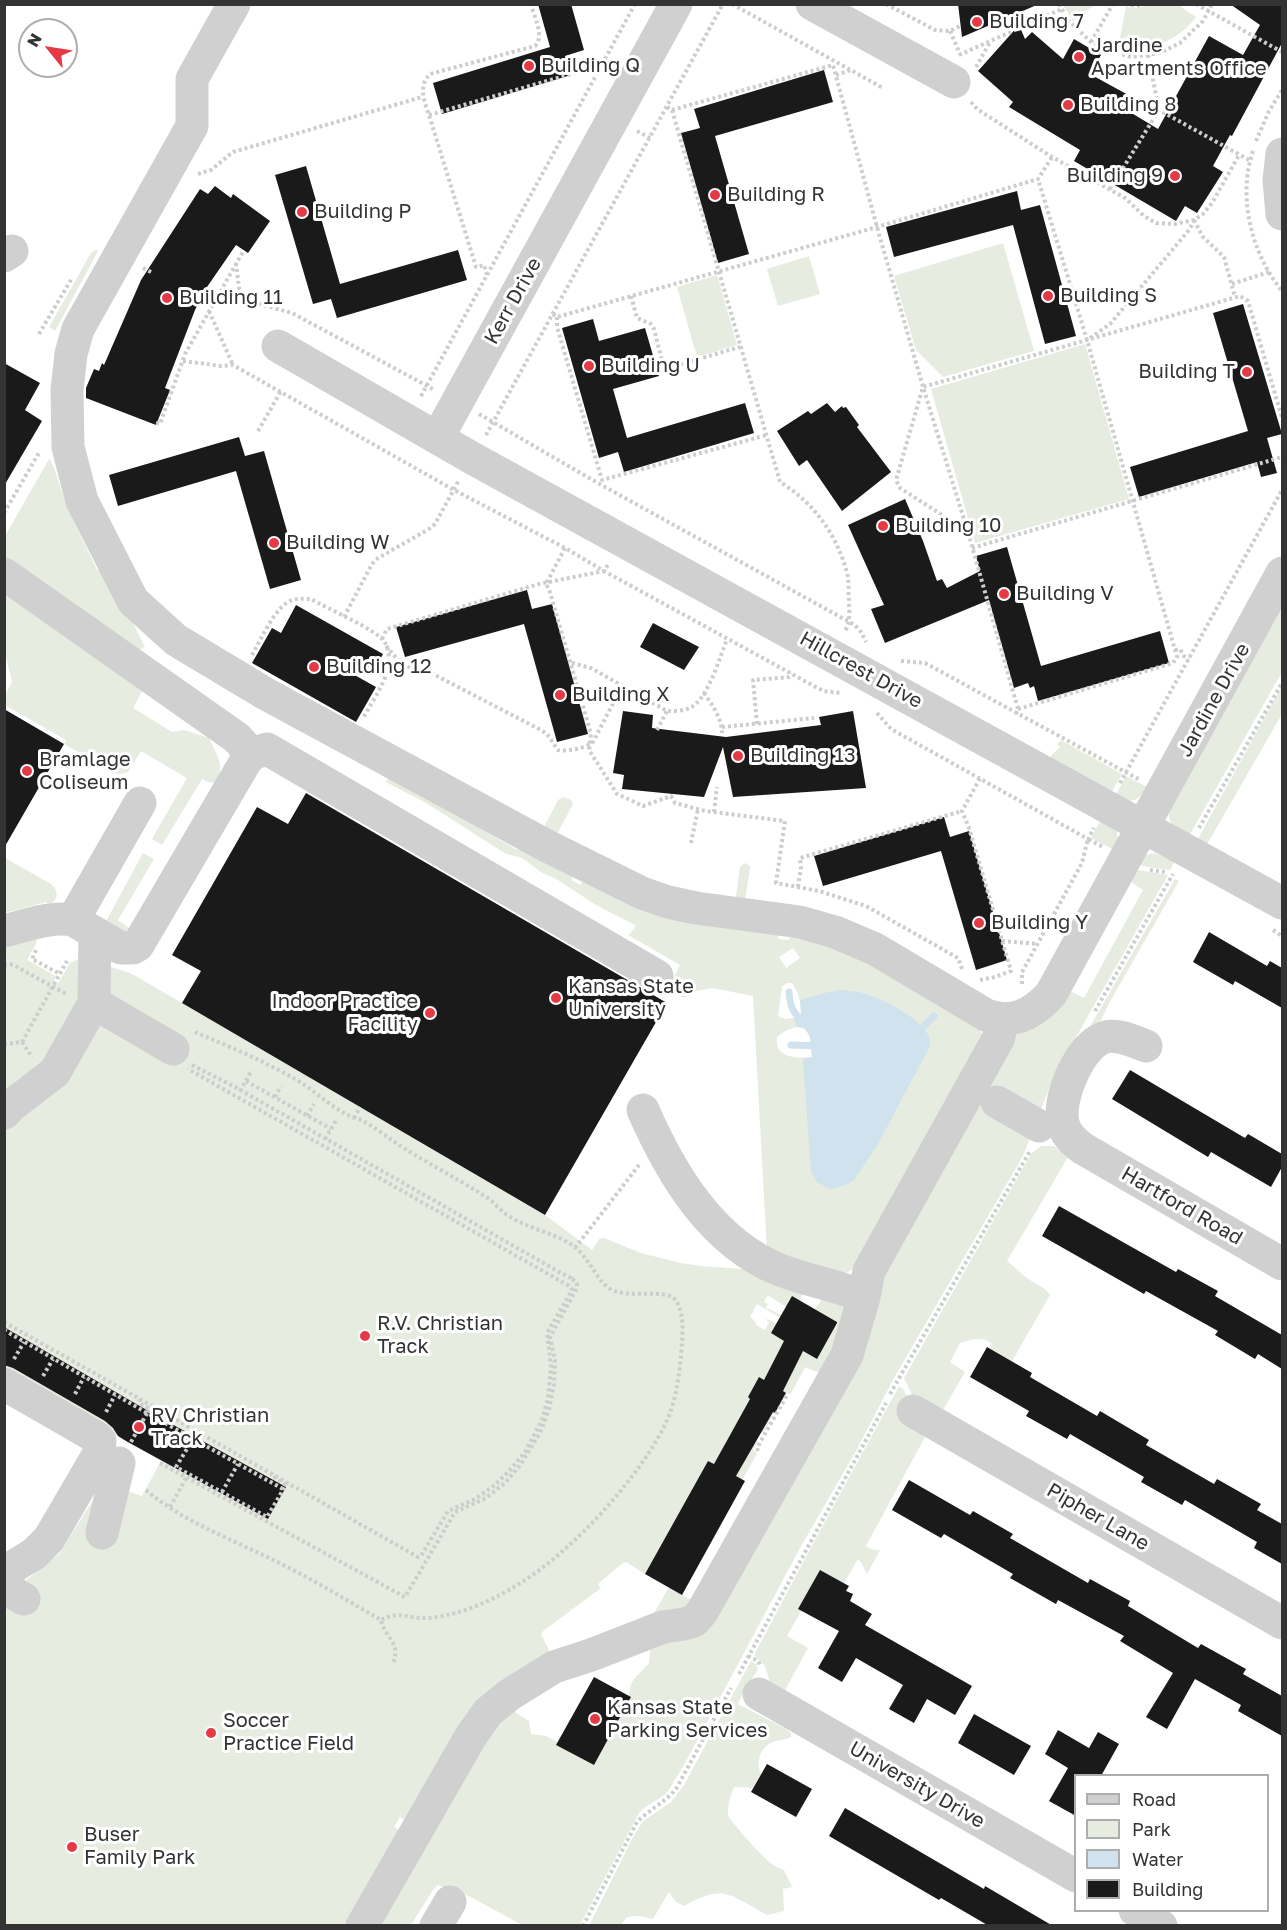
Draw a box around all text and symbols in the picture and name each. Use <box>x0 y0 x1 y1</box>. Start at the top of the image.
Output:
place label: Building 7 <box>989 10 1084 34</box>
marker: Building 7 <box>970 15 984 29</box>
north arrow <box>18 18 78 78</box>
text: N <box>22 30 46 50</box>
place label: Jardine Apartments Office <box>1091 34 1267 81</box>
marker: Jardine Apartments Office <box>1072 50 1086 64</box>
place label: Building Q <box>541 54 640 78</box>
marker: Building Q <box>522 59 536 73</box>
place label: Building 8 <box>1080 93 1177 117</box>
marker: Building 8 <box>1061 98 1075 112</box>
place label: Building 9 <box>1067 164 1163 188</box>
marker: Building 9 <box>1168 169 1182 183</box>
place label: Building R <box>727 183 825 207</box>
marker: Building R <box>708 188 722 202</box>
place label: Building P <box>314 200 411 224</box>
marker: Building P <box>295 205 309 219</box>
street label: Kerr Drive <box>479 254 547 348</box>
place label: Building S <box>1060 284 1157 308</box>
place label: Building 11 <box>179 286 283 310</box>
marker: Building S <box>1041 289 1055 303</box>
marker: Building 11 <box>160 291 174 305</box>
place label: Building U <box>601 354 700 378</box>
marker: Building U <box>582 359 596 373</box>
place label: Building T <box>1138 360 1235 384</box>
marker: Building T <box>1240 365 1254 379</box>
place label: Building 10 <box>895 514 1001 538</box>
marker: Building 10 <box>876 519 890 533</box>
place label: Building W <box>286 531 390 555</box>
marker: Building W <box>267 536 281 550</box>
place label: Building V <box>1016 582 1114 606</box>
marker: Building V <box>997 587 1011 601</box>
street label: Hillcrest Drive <box>796 626 926 714</box>
street label: Jardine Drive <box>1173 639 1255 761</box>
place label: Building 12 <box>326 655 432 679</box>
marker: Building 12 <box>307 660 321 674</box>
place label: Building X <box>572 683 670 707</box>
marker: Building X <box>553 688 567 702</box>
place label: Building 13 <box>750 744 856 768</box>
place label: Bramlage Coliseum <box>39 748 131 795</box>
marker: Building 13 <box>731 749 745 763</box>
marker: Bramlage Coliseum <box>20 764 34 778</box>
place label: Building Y <box>991 911 1088 935</box>
marker: Building Y <box>972 916 986 930</box>
place label: Kansas State University <box>568 975 694 1022</box>
place label: Indoor Practice Facility <box>272 990 418 1037</box>
marker: Kansas State University <box>549 991 563 1005</box>
marker: Indoor Practice Facility <box>423 1006 437 1020</box>
street label: Hartford Road <box>1117 1162 1247 1250</box>
place label: R.V. Christian Track <box>377 1312 503 1359</box>
marker: R.V. Christian Track <box>358 1329 372 1343</box>
place label: RV Christian Track <box>151 1404 269 1451</box>
marker: RV Christian Track <box>132 1420 146 1434</box>
street label: Pipher Lane <box>1043 1478 1153 1556</box>
place label: Kansas State Parking Services <box>607 1696 768 1743</box>
place label: Soccer Practice Field <box>223 1709 354 1756</box>
marker: Kansas State Parking Services <box>588 1712 602 1726</box>
marker: Soccer Practice Field <box>204 1726 218 1740</box>
street label: University Drive <box>845 1736 989 1834</box>
legend <box>1074 1774 1269 1912</box>
text: Road <box>1132 1788 1176 1810</box>
text: Park <box>1132 1818 1171 1840</box>
place label: Buser Family Park <box>84 1823 195 1870</box>
marker: Buser Family Park <box>65 1840 79 1854</box>
text: Water <box>1132 1848 1183 1870</box>
text: Building <box>1132 1878 1203 1900</box>

